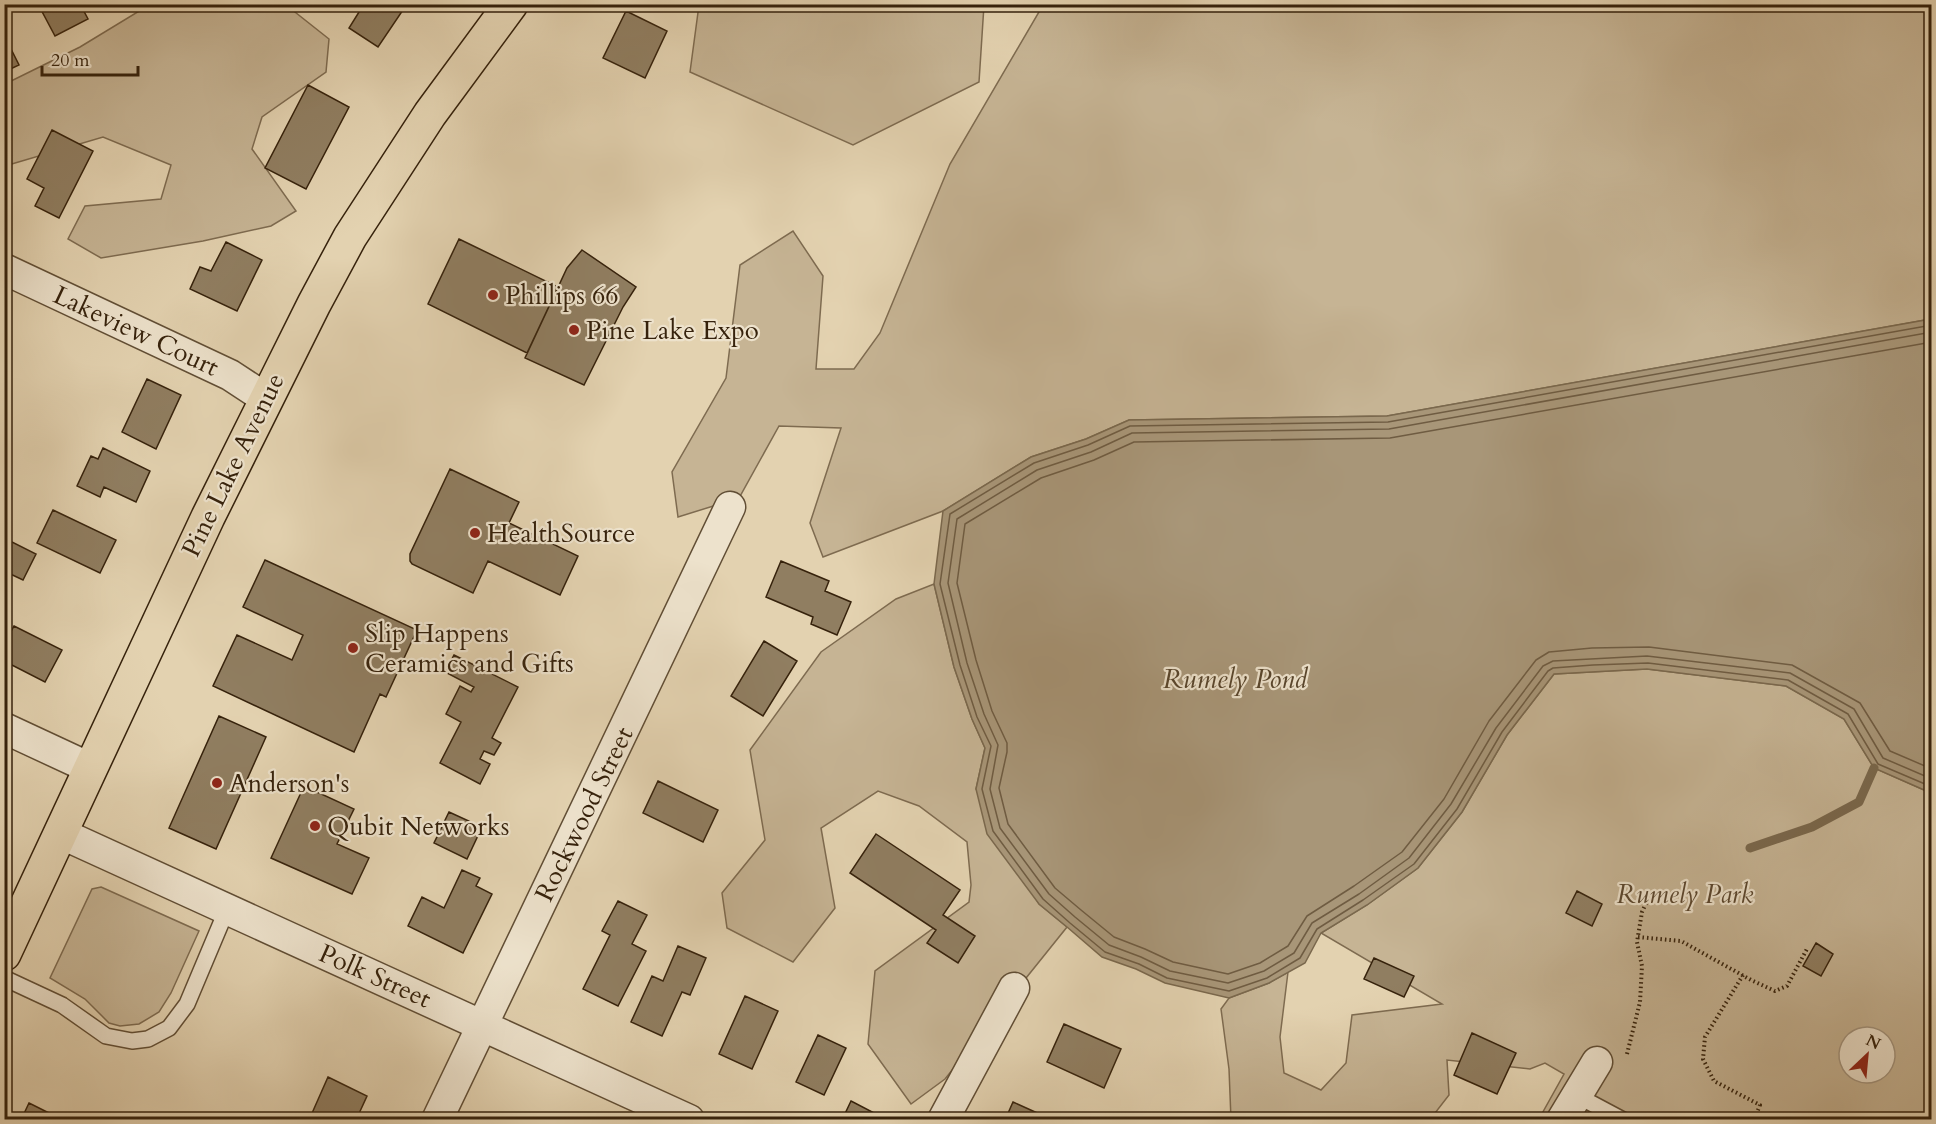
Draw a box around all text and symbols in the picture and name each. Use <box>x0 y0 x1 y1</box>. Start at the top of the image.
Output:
scale bar <box>42 39 138 77</box>
text: 20 m <box>51 48 90 73</box>
street label: Lakeview Court <box>48 277 224 385</box>
place label: Phillips 66 <box>505 278 619 313</box>
marker: Phillips 66 <box>486 288 500 302</box>
place label: Pine Lake Expo <box>586 313 759 348</box>
marker: Pine Lake Expo <box>567 323 581 337</box>
street label: Pine Lake Avenue <box>173 367 293 563</box>
place label: HealthSource <box>487 516 635 551</box>
marker: HealthSource <box>468 526 482 540</box>
place label: Slip Happens Ceramics and Gifts <box>365 616 574 681</box>
marker: Slip Happens Ceramics and Gifts <box>346 641 360 655</box>
water label: Rumely Pond <box>1163 661 1308 698</box>
street label: Rockwood Street <box>527 721 641 907</box>
place label: Anderson's <box>229 766 350 801</box>
marker: Anderson's <box>210 776 224 790</box>
place label: Qubit Networks <box>327 809 509 844</box>
marker: Qubit Networks <box>308 819 322 833</box>
park label: Rumely Park <box>1617 877 1754 912</box>
street label: Polk Street <box>313 936 437 1016</box>
north arrow <box>1837 1025 1897 1085</box>
text: N <box>1862 1029 1884 1055</box>

